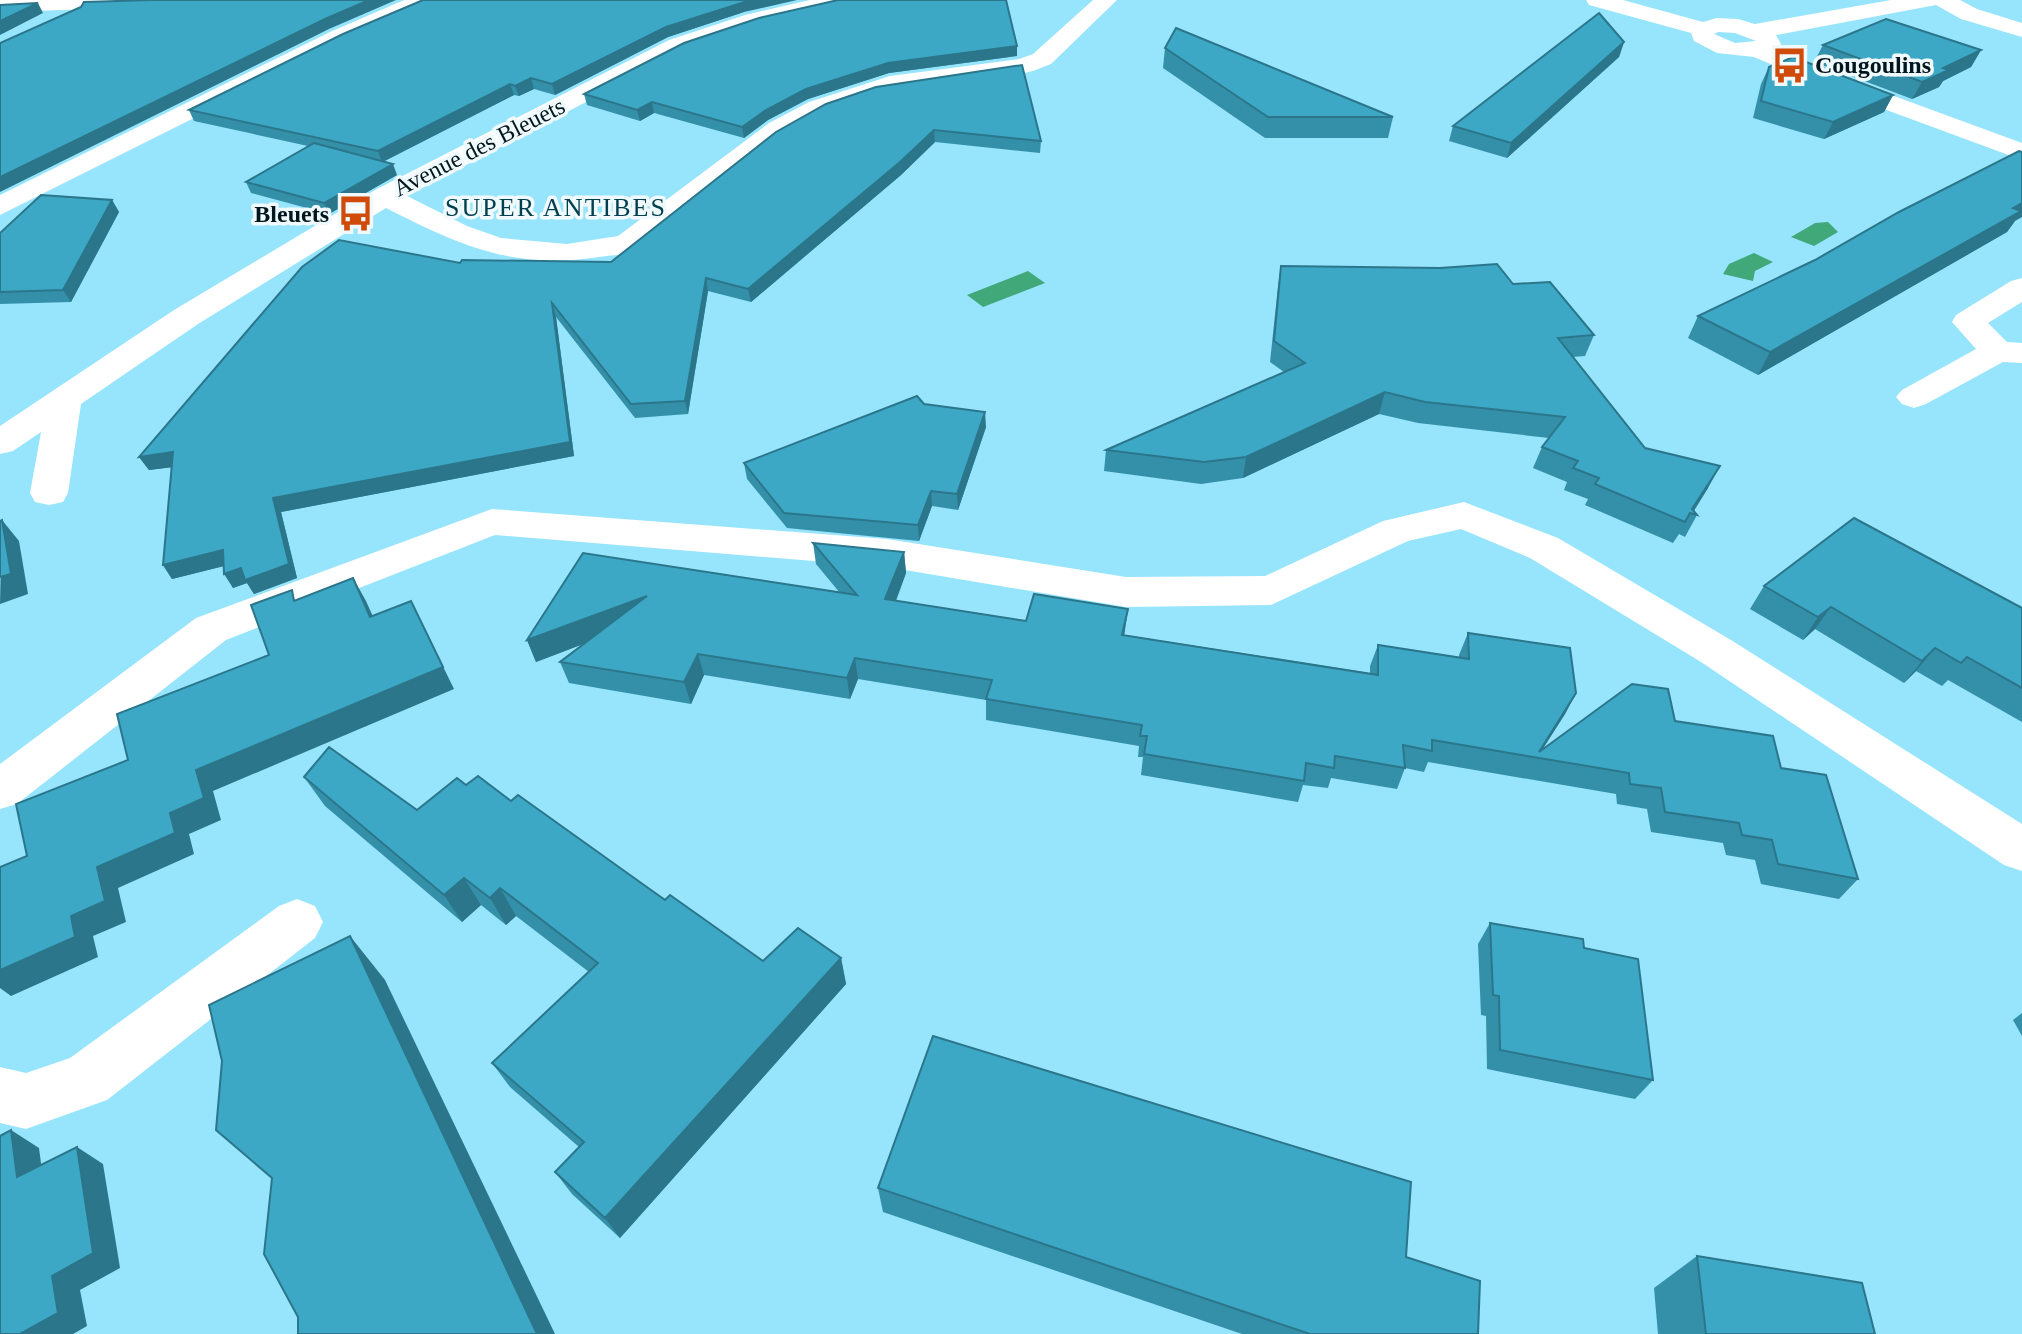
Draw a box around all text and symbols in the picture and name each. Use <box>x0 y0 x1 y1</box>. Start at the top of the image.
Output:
bus stop icon: Cougoulins <box>1770 46 1808 84</box>
place label: Cougoulins <box>1815 52 1931 78</box>
street label: Avenue des Bleuets <box>389 93 569 201</box>
district label: SUPER ANTIBES <box>445 193 667 222</box>
bus stop icon: Bleuets <box>336 195 374 233</box>
place label: Bleuets <box>254 201 329 227</box>

